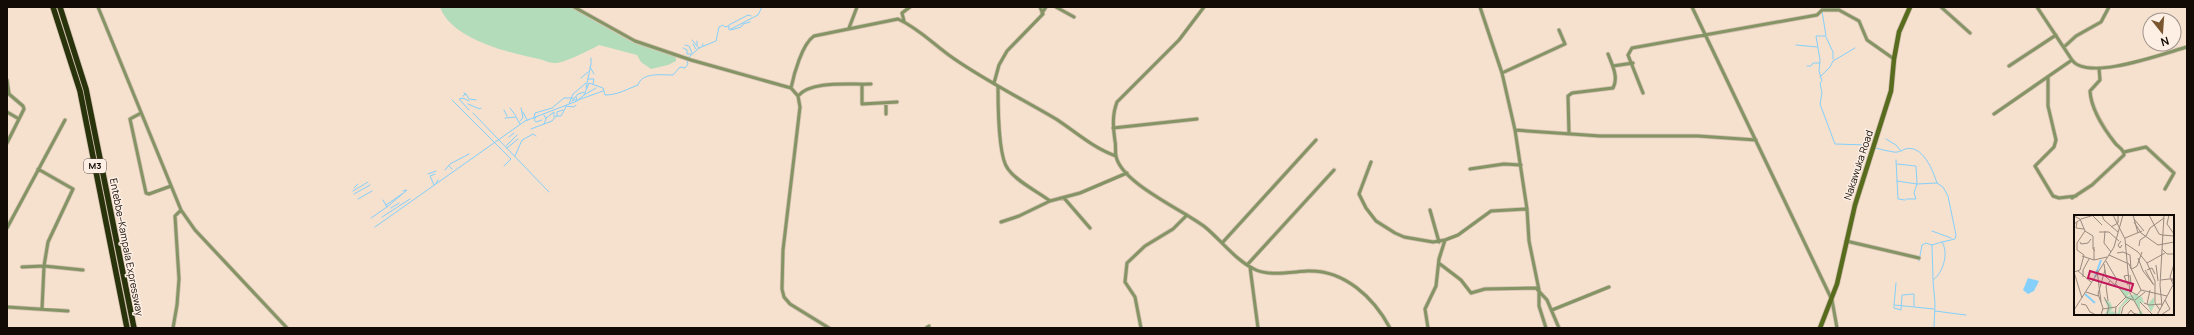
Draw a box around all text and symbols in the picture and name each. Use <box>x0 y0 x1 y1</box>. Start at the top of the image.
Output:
north arrow <box>2142 12 2182 52</box>
text: N <box>2159 34 2171 50</box>
street label: Nakawuka Road <box>1840 128 1876 202</box>
road number: M3 <box>84 159 106 173</box>
street label: Entebbe–Kampala Expressway <box>107 177 147 318</box>
inset map <box>2074 215 2174 315</box>

